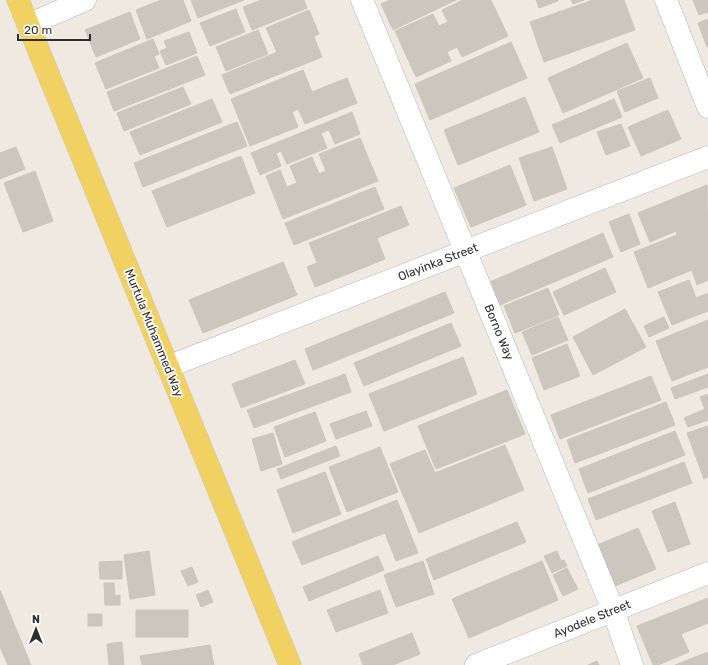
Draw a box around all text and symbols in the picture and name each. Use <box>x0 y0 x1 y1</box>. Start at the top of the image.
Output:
scale bar <box>18 16 90 42</box>
text: 20 m <box>24 23 52 37</box>
street label: Olayinka Street <box>396 240 480 284</box>
street label: Murtula Muhammed Way <box>122 267 186 399</box>
street label: Borno Way <box>481 302 517 362</box>
street label: Ayodele Street <box>551 597 633 641</box>
north arrow <box>16 609 56 649</box>
text: N <box>32 613 40 626</box>

